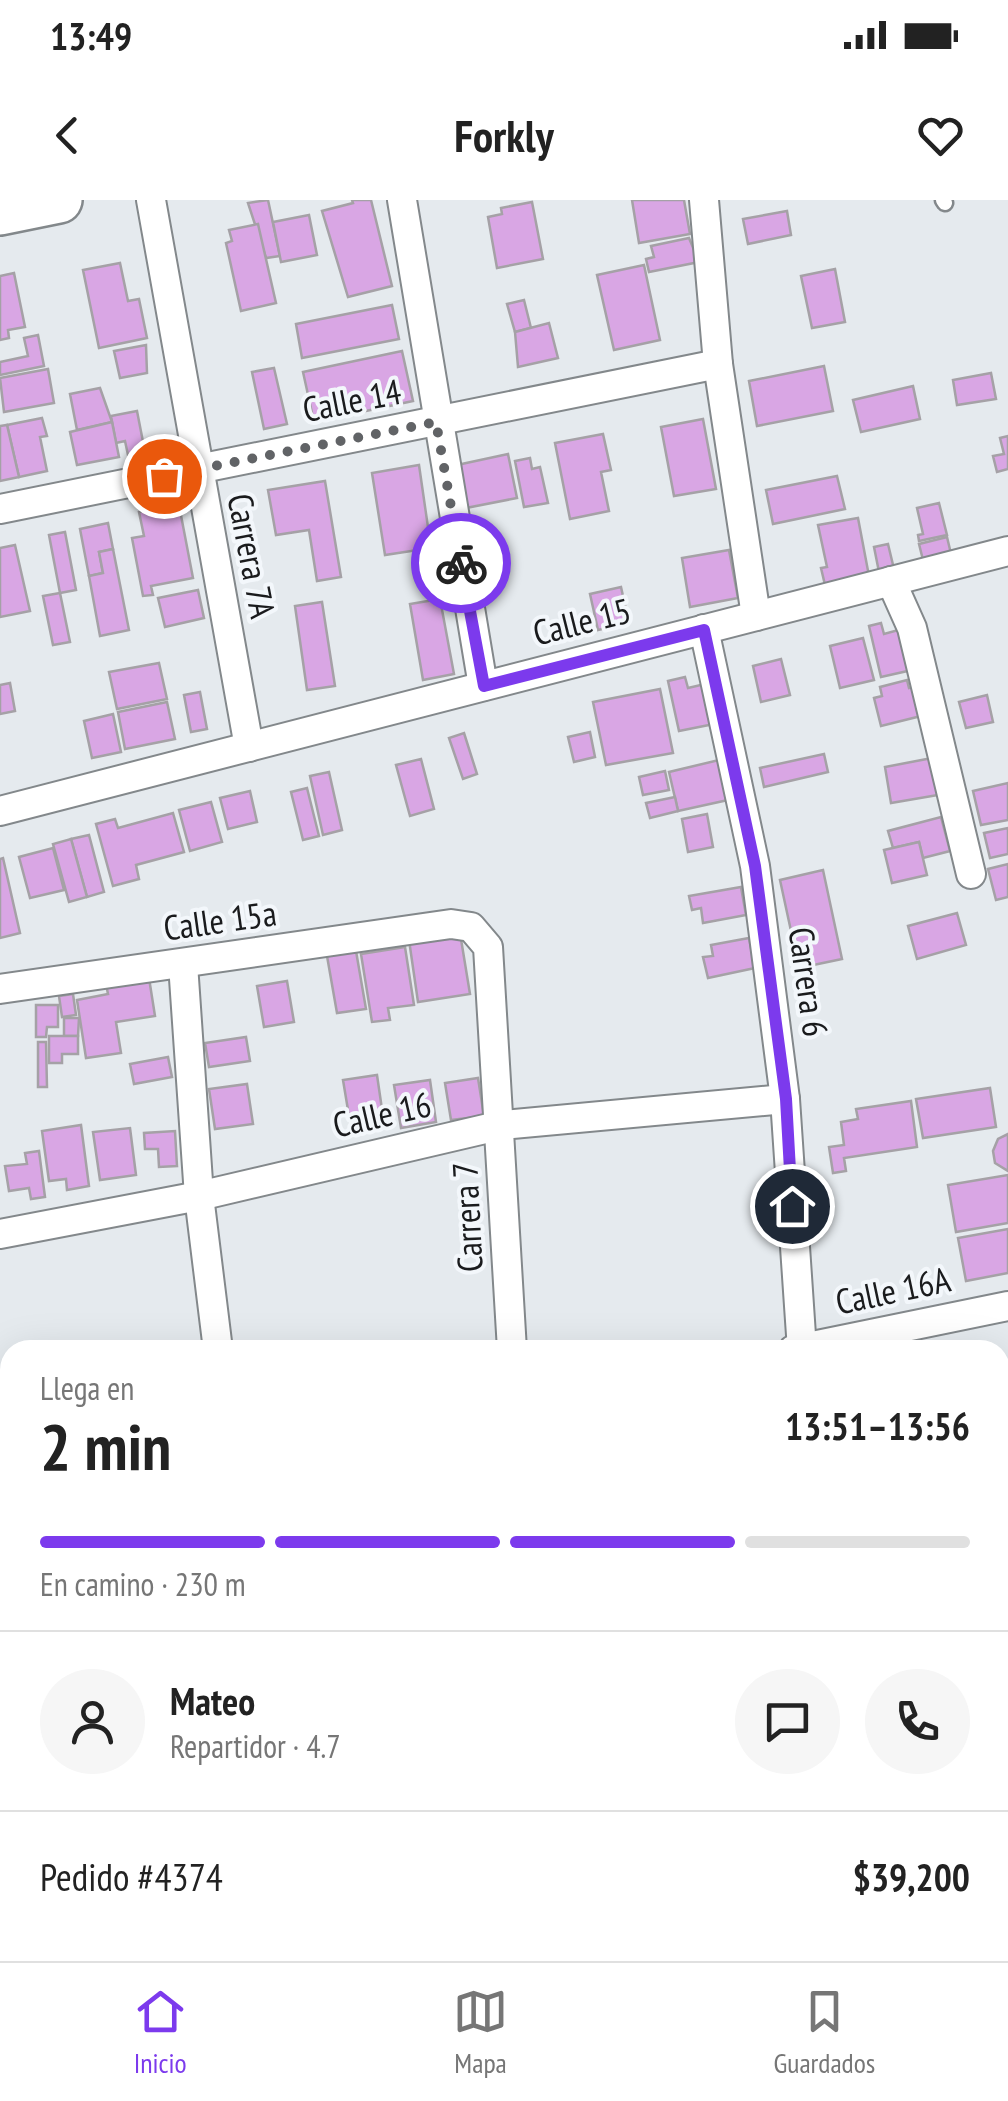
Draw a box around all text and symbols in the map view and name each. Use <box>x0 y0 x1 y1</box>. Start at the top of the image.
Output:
text: 13:49 <box>50 11 132 60</box>
text: Forkly <box>454 106 554 164</box>
icon: back <box>40 108 95 163</box>
icon: heart <box>913 108 968 163</box>
street label: Calle 14 <box>299 368 405 432</box>
pin <box>122 434 207 519</box>
icon: bag <box>137 449 192 504</box>
street label: Carrera 7A <box>217 490 287 622</box>
courier <box>411 513 511 613</box>
icon: bike <box>434 536 489 591</box>
street label: Calle 15 <box>528 587 635 655</box>
street label: Calle 15a <box>161 889 279 951</box>
street label: Carrera 6 <box>779 924 839 1040</box>
street label: Calle 16 <box>328 1080 435 1148</box>
street label: Carrera 7 <box>441 1161 493 1273</box>
pin <box>750 1164 835 1249</box>
icon: home <box>765 1179 820 1234</box>
street label: Calle 16A <box>831 1255 955 1325</box>
text: Llega en <box>40 1367 134 1409</box>
text: 13:51–13:56 <box>785 1401 970 1450</box>
text: 2 min <box>40 1404 171 1488</box>
text: En camino · 230 m <box>40 1563 246 1605</box>
button: person <box>40 1669 145 1774</box>
button: chat <box>735 1669 840 1774</box>
button: phone <box>865 1669 970 1774</box>
text: Mateo <box>170 1676 255 1725</box>
text: Repartidor · 4.7 <box>170 1725 341 1767</box>
text: Pedido #4374 <box>40 1852 223 1901</box>
text: $39,200 <box>853 1852 970 1901</box>
tab: Inicio <box>133 1984 188 2081</box>
tab: Mapa <box>453 1984 508 2081</box>
tab: Guardados <box>773 1984 875 2081</box>

